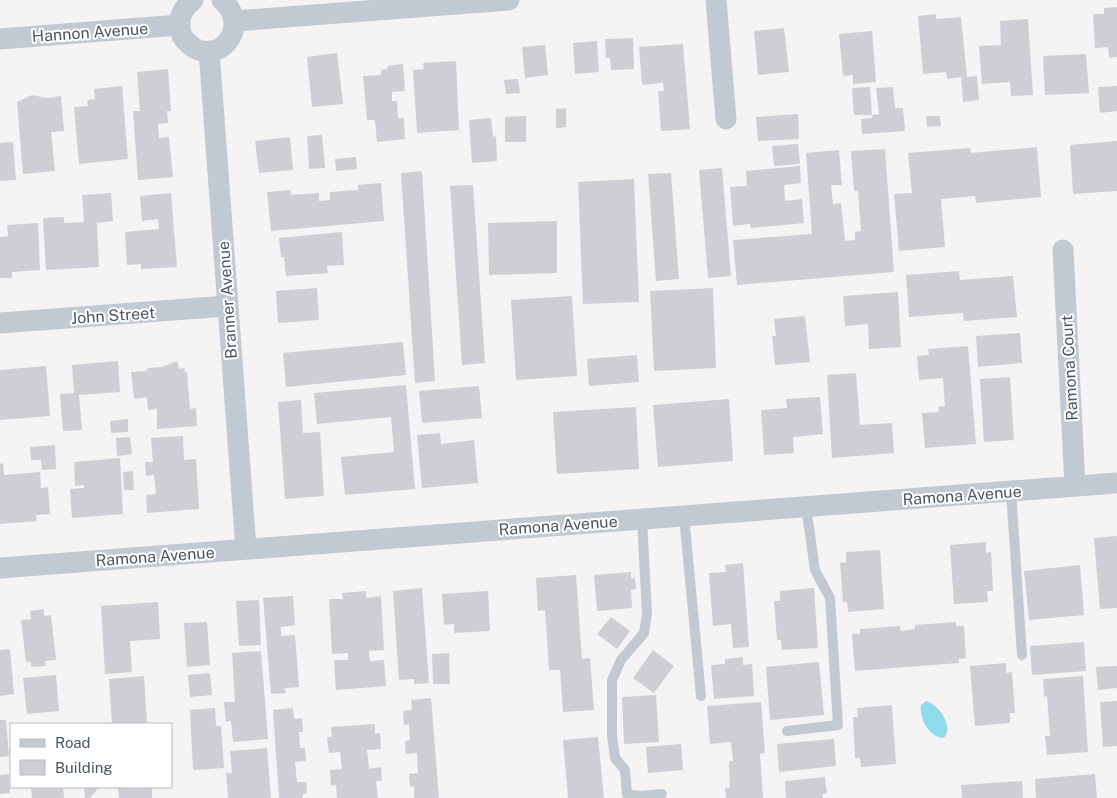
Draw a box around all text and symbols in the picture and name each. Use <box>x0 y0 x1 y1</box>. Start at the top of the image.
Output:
street label: Hannon Avenue <box>31 19 149 46</box>
street label: Branner Avenue <box>214 240 241 360</box>
street label: John Street <box>70 303 156 328</box>
street label: Ramona Court <box>1057 315 1082 421</box>
street label: Ramona Avenue <box>902 482 1022 509</box>
street label: Ramona Avenue <box>498 512 618 539</box>
street label: Ramona Avenue <box>95 543 215 570</box>
legend <box>10 723 172 788</box>
text: Road <box>55 734 91 751</box>
text: Building <box>55 759 113 776</box>

